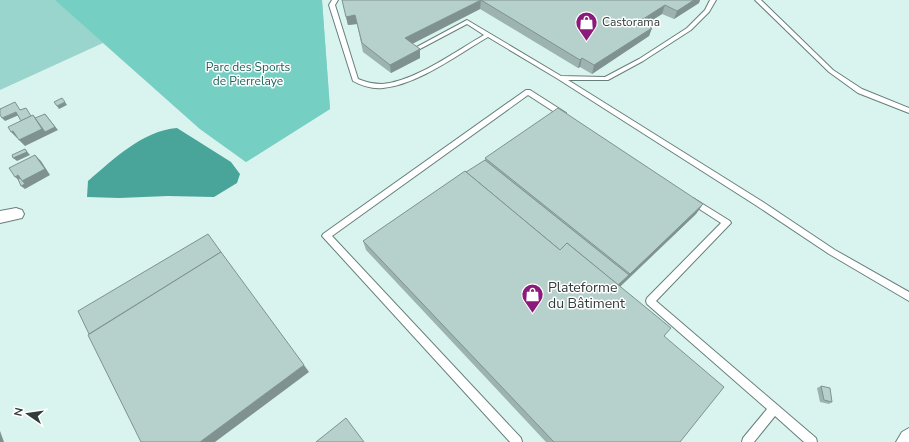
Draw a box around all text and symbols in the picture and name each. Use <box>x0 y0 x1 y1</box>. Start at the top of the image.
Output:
shop icon: Castorama <box>574 9 600 42</box>
place label: Castorama <box>602 14 660 30</box>
park label: Parc des Sports de Pierrelaye <box>206 59 290 89</box>
place label: Plateforme du Bâtiment <box>548 278 625 313</box>
shop icon: Plateforme du Bâtiment <box>519 282 545 315</box>
north arrow <box>8 394 48 434</box>
text: N <box>11 406 27 418</box>

